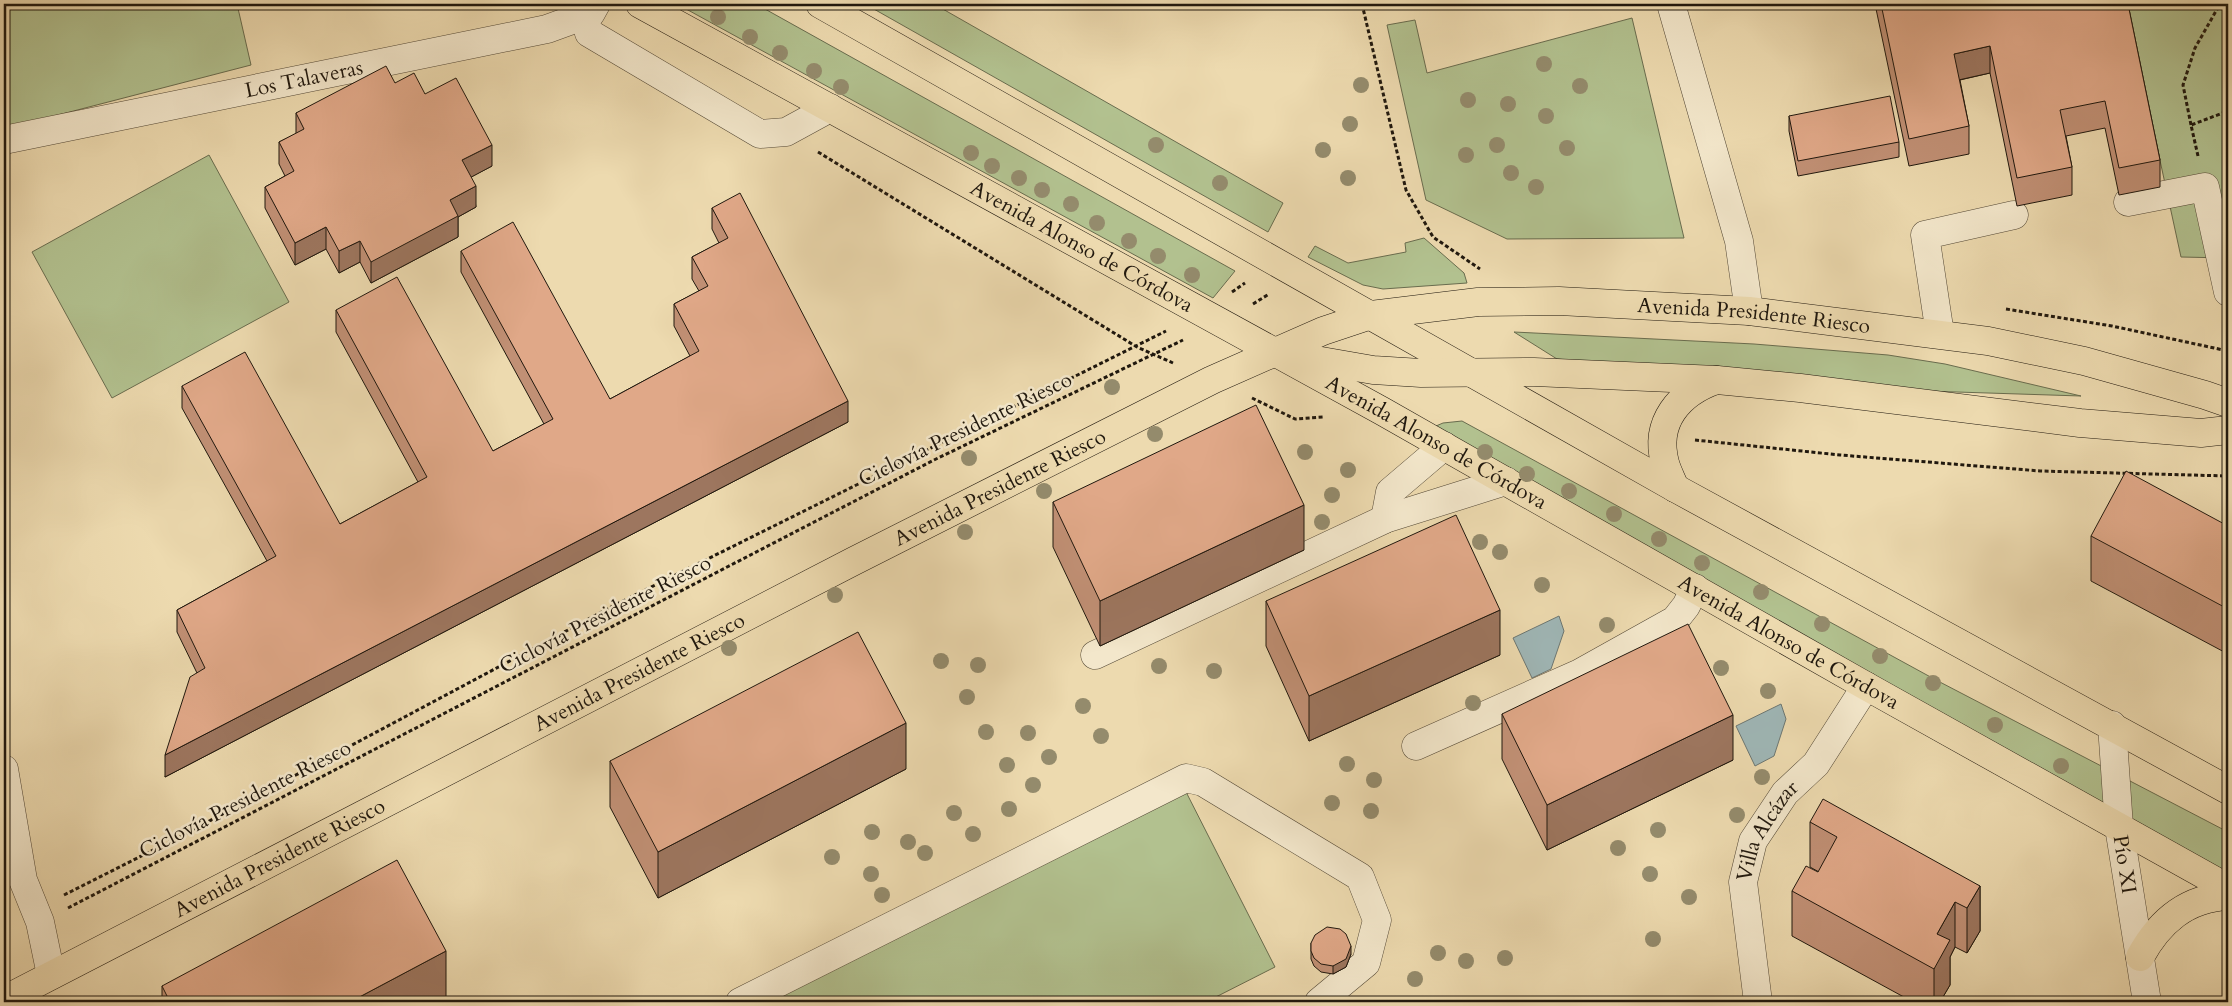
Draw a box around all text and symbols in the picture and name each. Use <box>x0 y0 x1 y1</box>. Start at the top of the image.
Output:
street label: Los Talaveras <box>242 53 365 105</box>
street label: Avenida Alonso de Córdova <box>965 174 1198 320</box>
street label: Avenida Presidente Riesco <box>1637 291 1872 341</box>
street label: Ciclovía Presidente Riesco <box>854 365 1077 494</box>
street label: Avenida Alonso de Córdova <box>1320 369 1552 517</box>
street label: Avenida Presidente Riesco <box>889 422 1111 553</box>
street label: Ciclovía Presidente Riesco <box>494 548 716 681</box>
street label: Avenida Alonso de Córdova <box>1672 568 1904 717</box>
street label: Avenida Presidente Riesco <box>529 606 750 739</box>
street label: Ciclovía Presidente Riesco <box>134 733 356 866</box>
street label: Villa Alcázar <box>1730 774 1805 884</box>
street label: Avenida Presidente Riesco <box>169 792 390 925</box>
street label: Pío XI <box>2105 833 2143 896</box>

